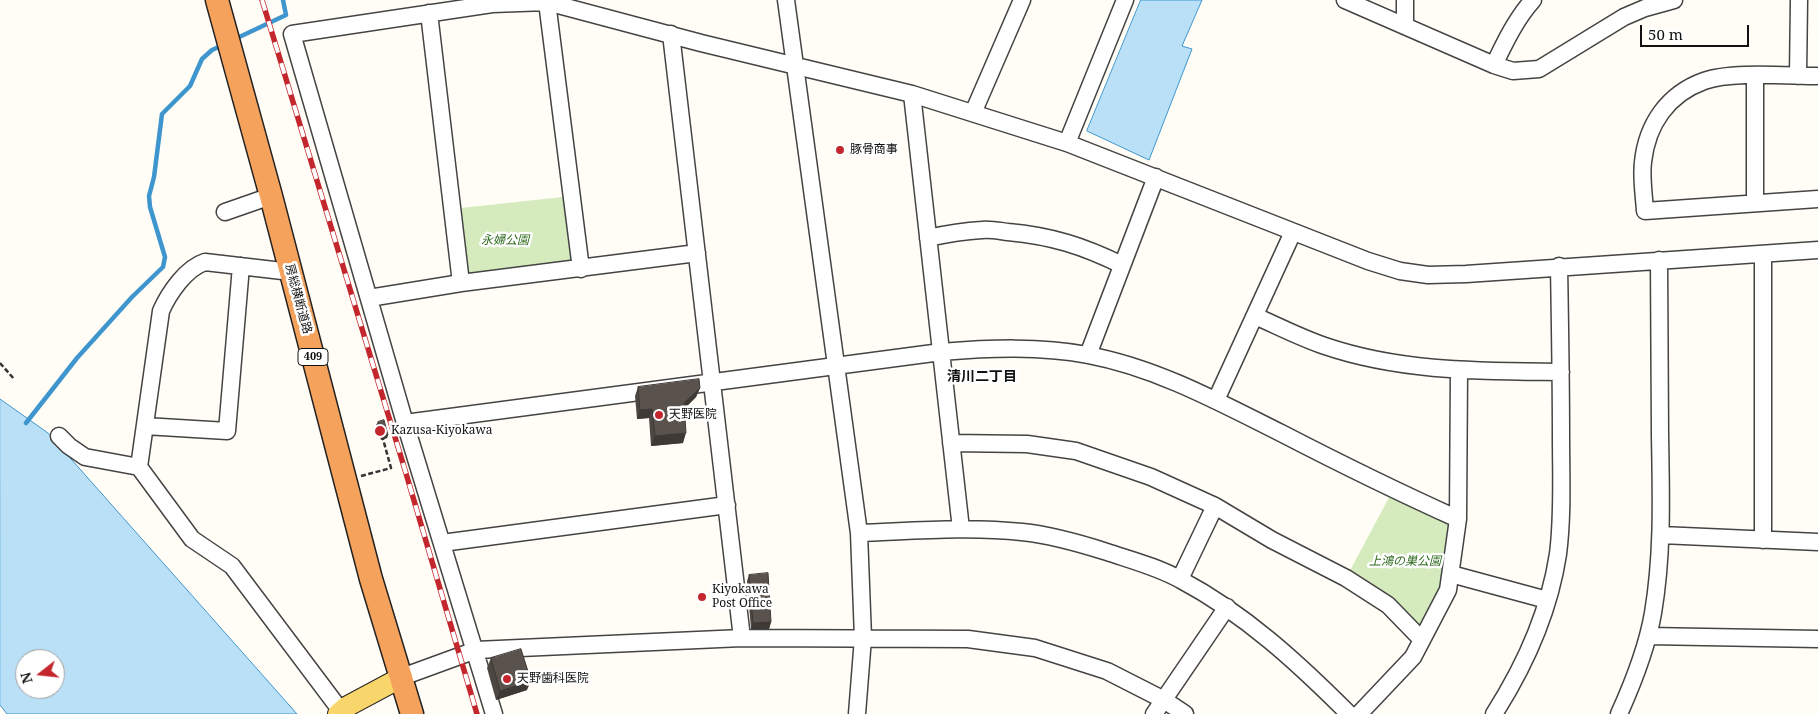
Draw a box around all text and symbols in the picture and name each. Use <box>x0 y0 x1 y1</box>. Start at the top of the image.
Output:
scale bar <box>1643 15 1752 47</box>
text: 50 m <box>1648 24 1683 44</box>
place label: 豚骨商事 <box>850 143 898 157</box>
marker: 豚骨商事 <box>834 144 846 156</box>
park label: 永婦公園 <box>481 234 529 248</box>
street label: 房総横断道路 <box>282 262 314 336</box>
road number: 409 <box>298 348 328 366</box>
district label: 清川二丁目 <box>947 369 1017 385</box>
place label: 天野医院 <box>669 408 717 422</box>
marker: 天野医院 <box>653 409 665 421</box>
marker: Kazusa-Kiyokawa <box>373 424 387 438</box>
place label: Kazusa-Kiyokawa <box>391 424 493 438</box>
park label: 上鴻の巣公園 <box>1369 555 1441 569</box>
place label: Kiyokawa Post Office <box>712 583 772 611</box>
marker: Kiyokawa Post Office <box>696 591 708 603</box>
north arrow <box>15 649 65 699</box>
text: N <box>15 670 37 686</box>
place label: 天野歯科医院 <box>517 672 589 686</box>
marker: 天野歯科医院 <box>501 673 513 685</box>

